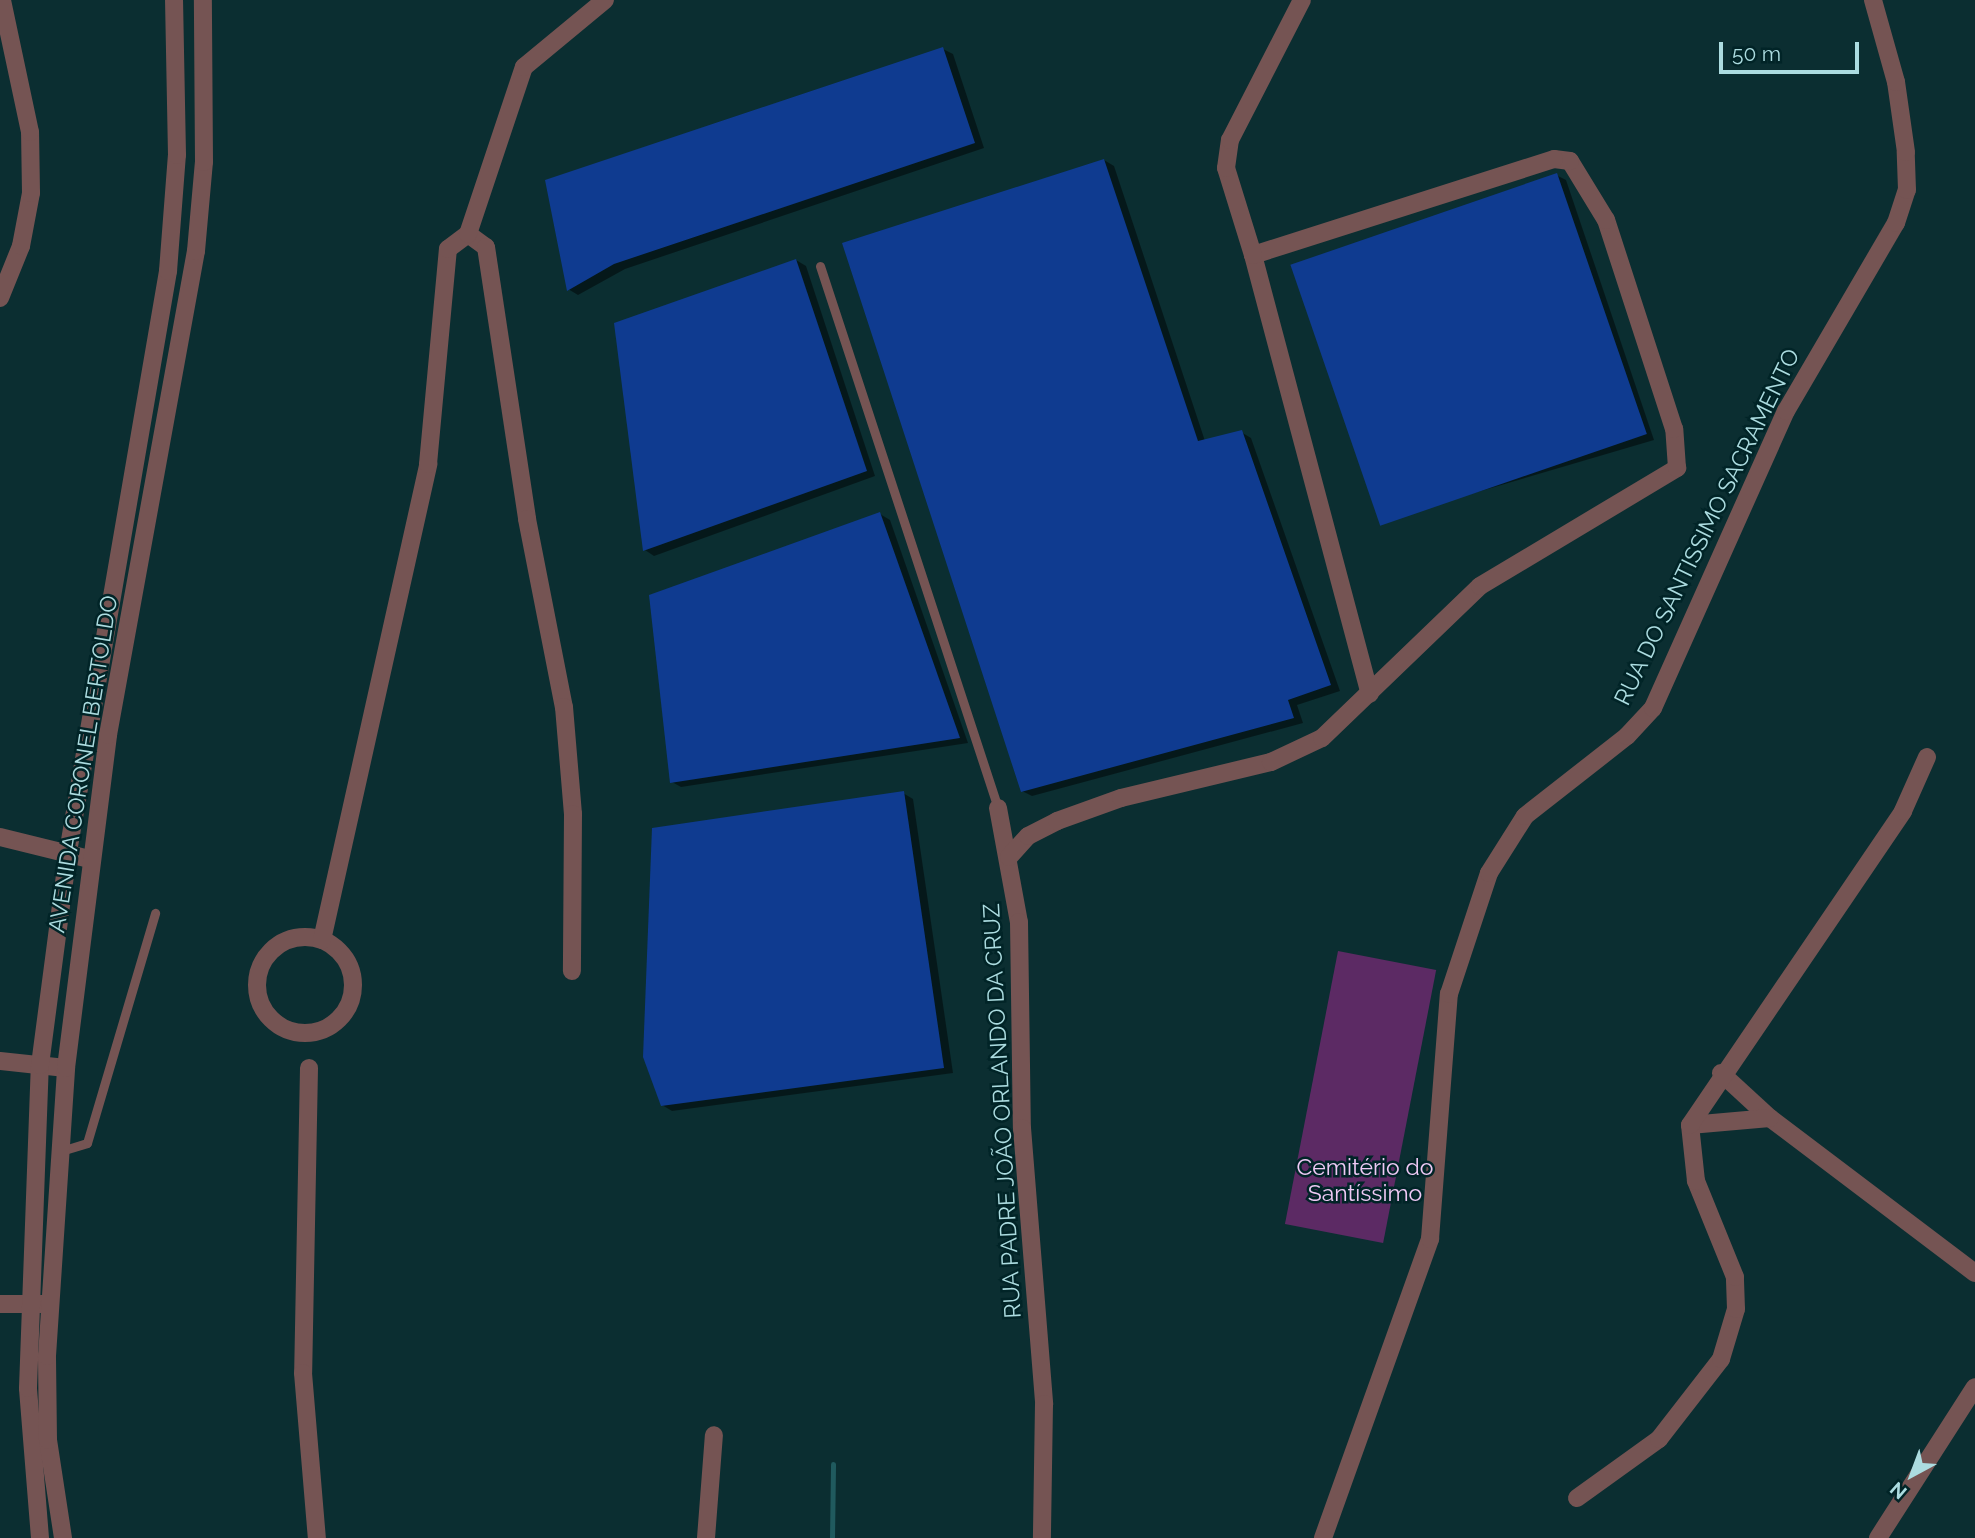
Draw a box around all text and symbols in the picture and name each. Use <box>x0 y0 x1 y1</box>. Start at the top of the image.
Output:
scale bar <box>1723 28 1863 72</box>
text: 50 m <box>1732 41 1781 66</box>
street label: RUA DO SANTISSIMO SACRAMENTO <box>1608 344 1806 710</box>
street label: AVENIDA CORONEL BERTOLDO <box>43 593 123 935</box>
street label: RUA PADRE JOÃO ORLANDO DA CRUZ <box>977 902 1027 1320</box>
park label: Cemitério do Santíssimo <box>1296 1153 1434 1207</box>
north arrow <box>1877 1440 1947 1510</box>
text: N <box>1886 1478 1911 1504</box>

